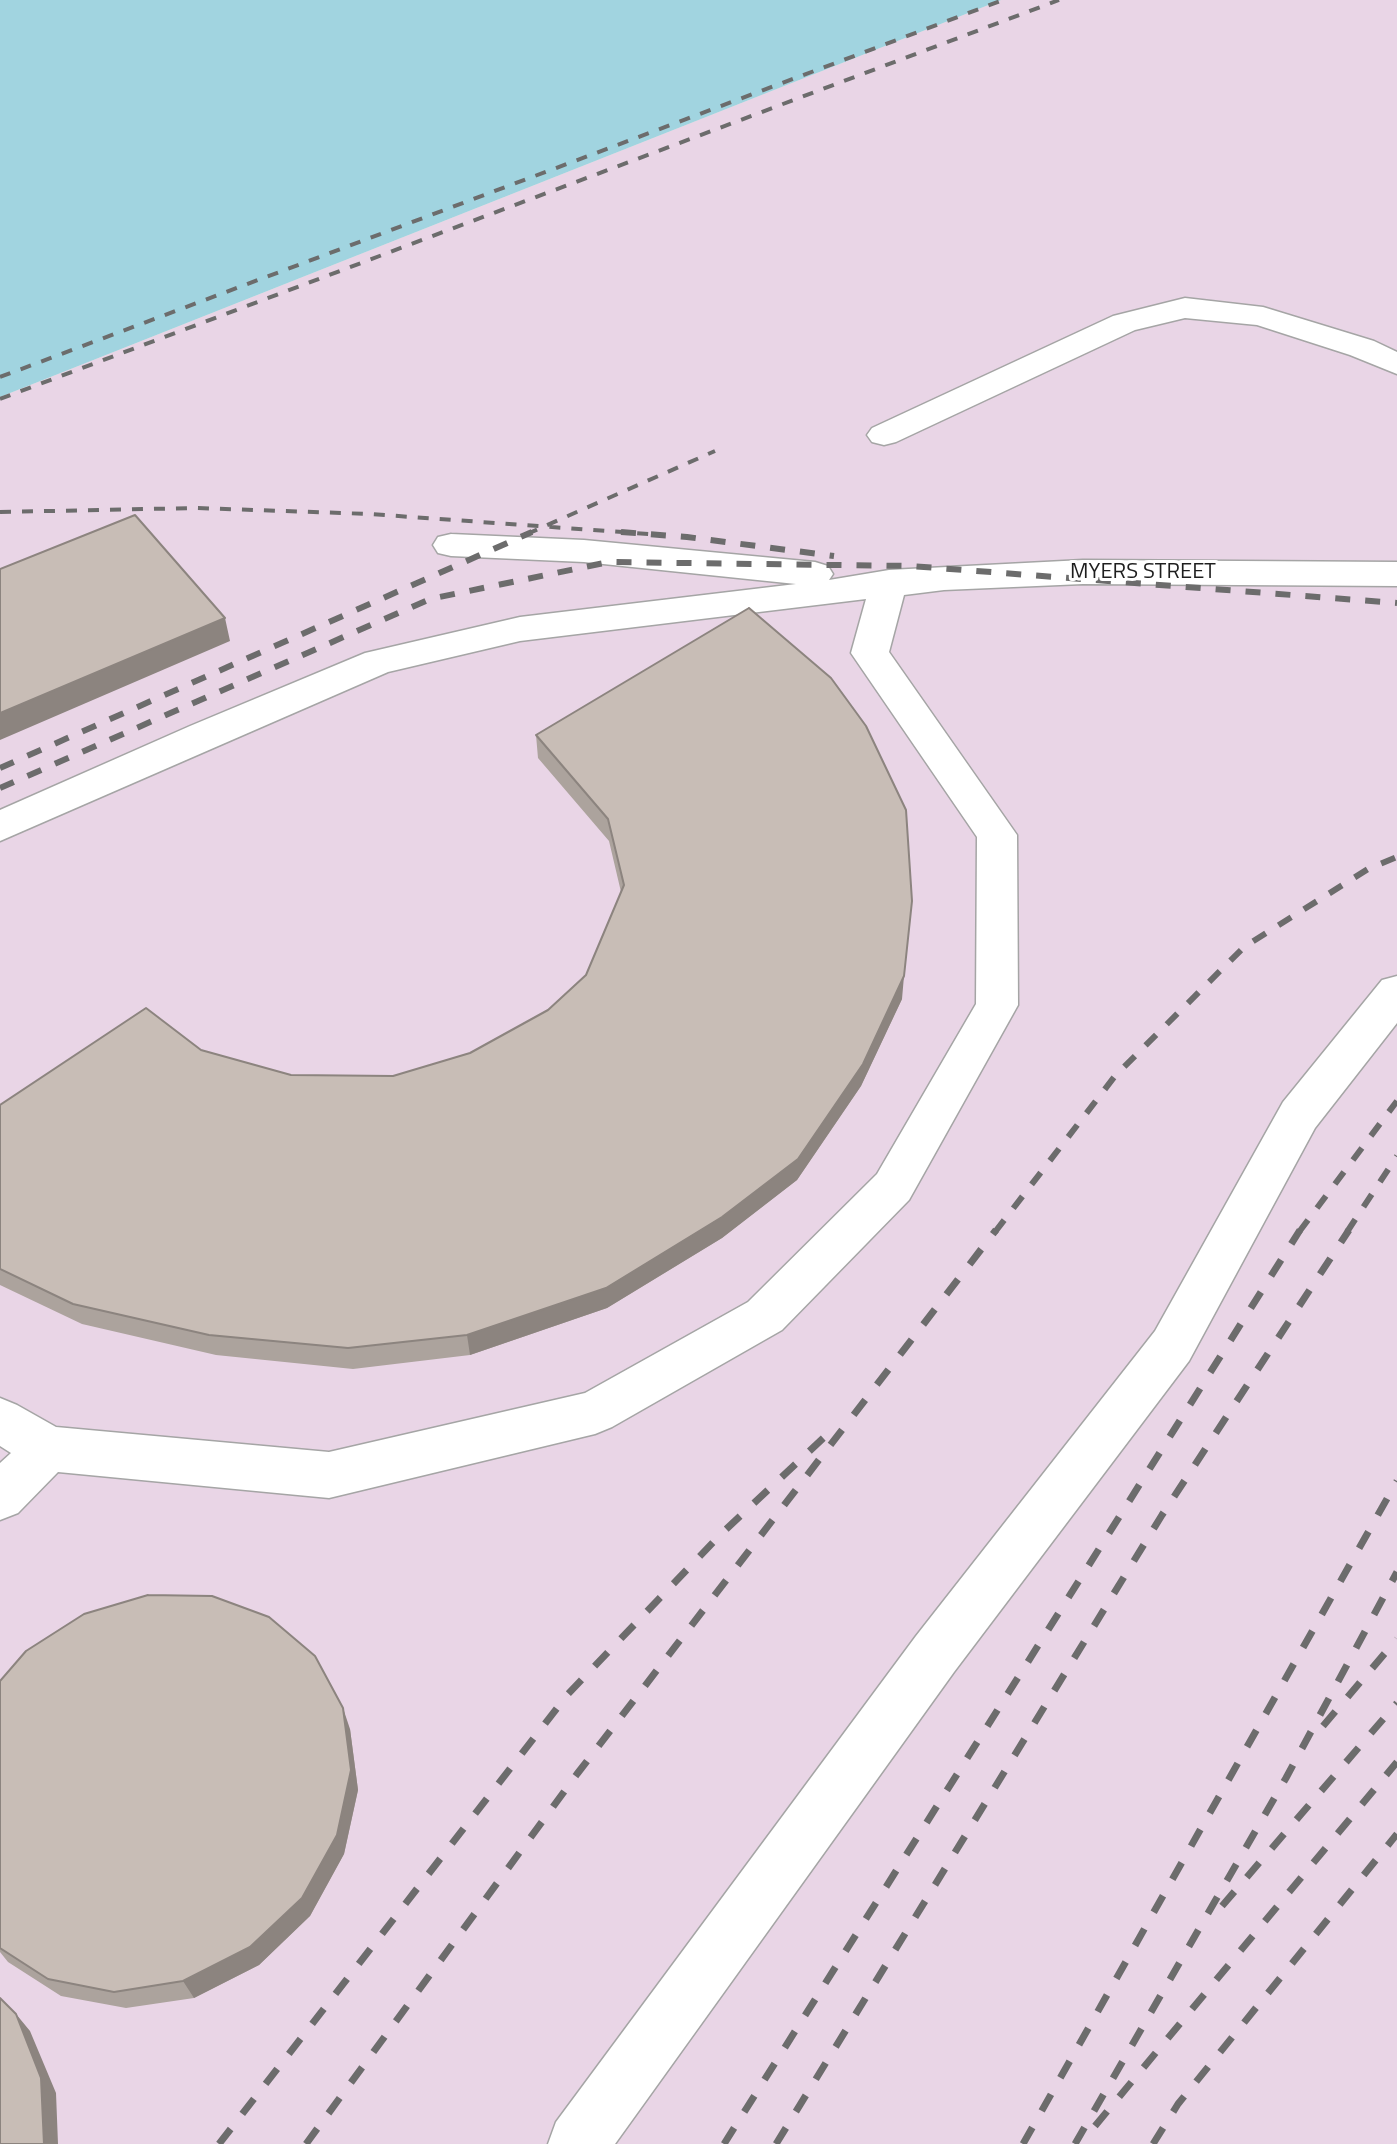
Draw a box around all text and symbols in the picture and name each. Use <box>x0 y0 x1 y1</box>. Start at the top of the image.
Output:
street label: MYERS STREET <box>1070 560 1216 586</box>

